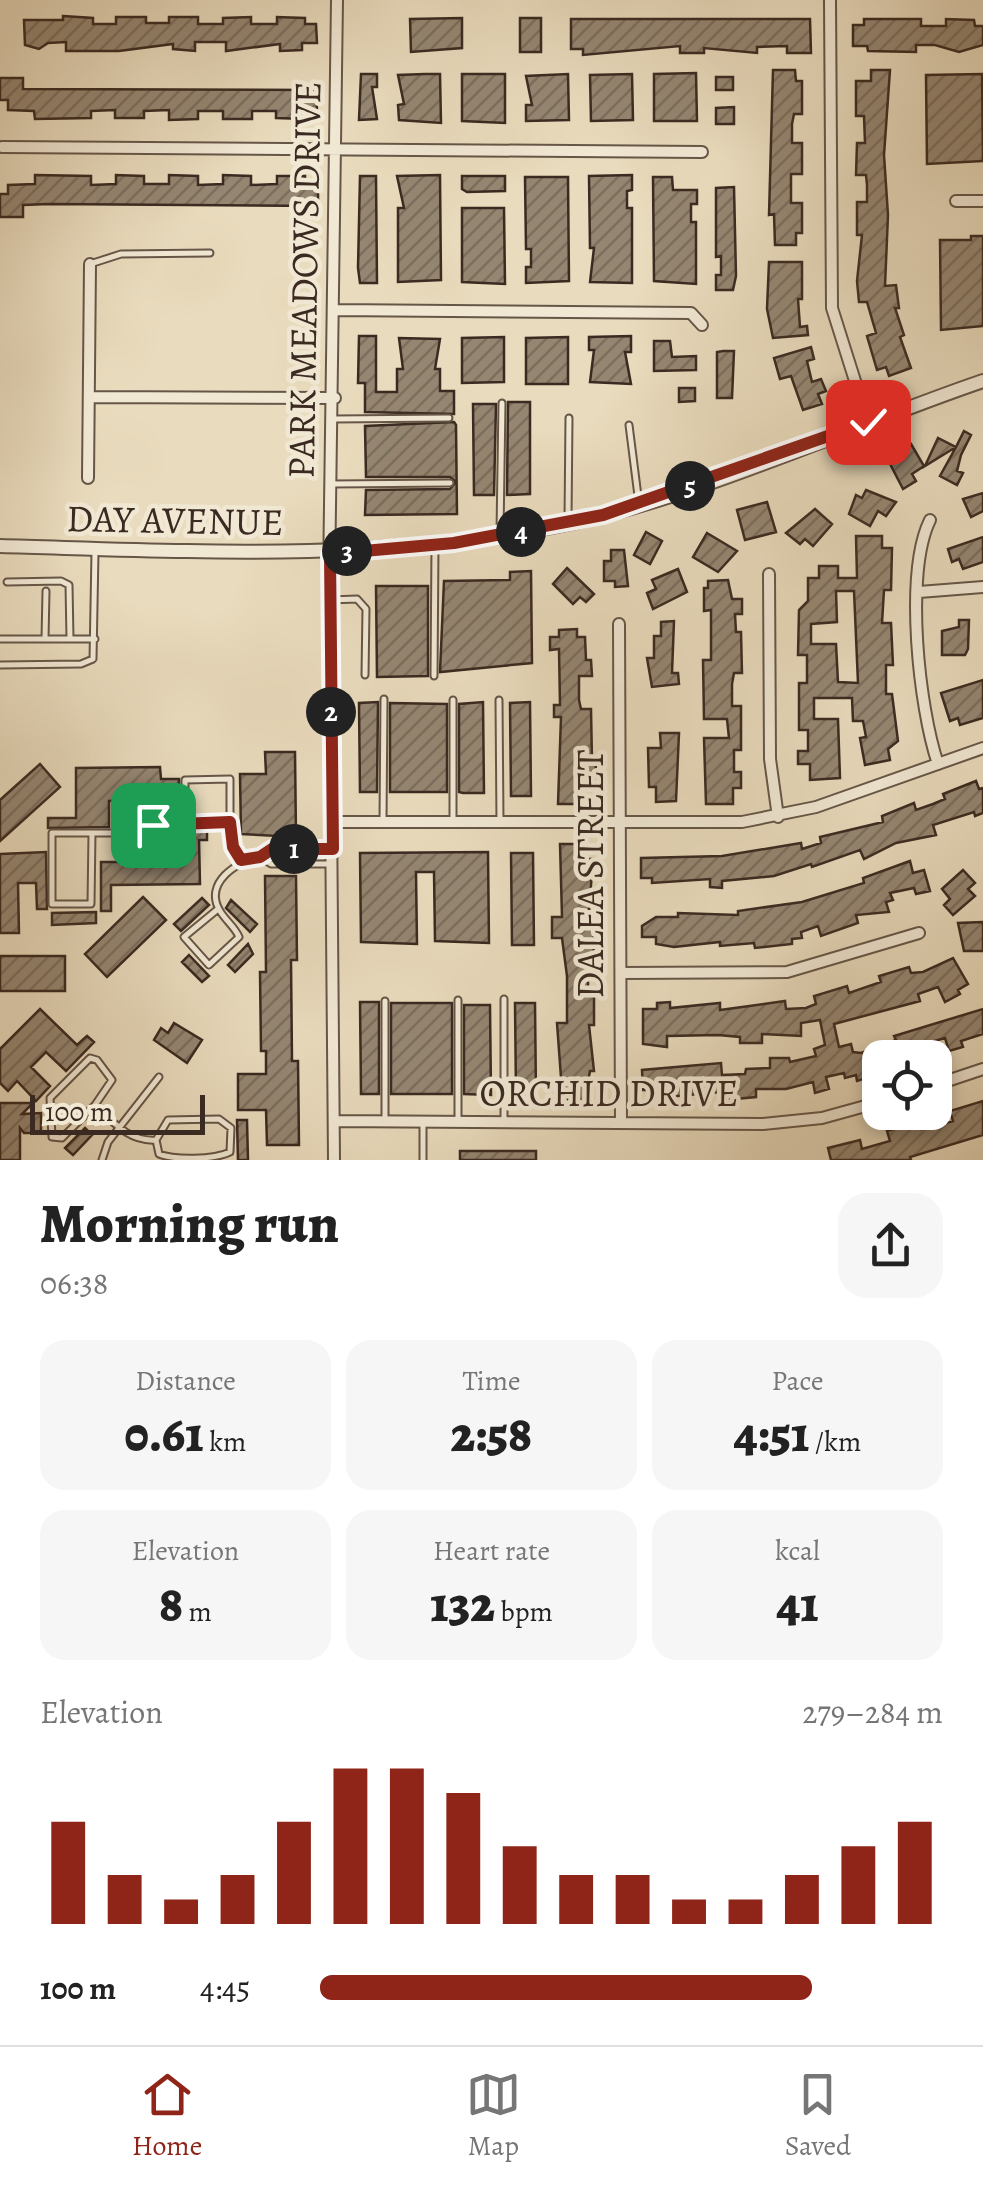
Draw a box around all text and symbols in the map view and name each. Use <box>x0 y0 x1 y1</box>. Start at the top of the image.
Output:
street label: PARK MEADOWS DRIVE <box>275 81 333 479</box>
pin <box>826 380 911 465</box>
icon: check <box>841 395 896 450</box>
pin: 5 <box>665 461 715 511</box>
text: 5 <box>684 467 696 505</box>
street label: DAY AVENUE <box>66 492 284 548</box>
pin: 4 <box>496 507 546 557</box>
text: 4 <box>514 513 528 551</box>
pin: 3 <box>322 526 372 576</box>
text: 3 <box>341 532 353 570</box>
pin: 2 <box>306 687 356 737</box>
text: 2 <box>324 693 338 731</box>
street label: DALEA STREET <box>564 749 616 998</box>
pin <box>111 783 196 868</box>
icon: arrive <box>126 798 181 853</box>
pin: 1 <box>269 824 319 874</box>
text: 1 <box>289 830 299 868</box>
map controls <box>862 1040 952 1130</box>
button: locate <box>862 1040 952 1130</box>
street label: ORCHID DRIVE <box>480 1067 738 1119</box>
scale bar <box>30 1090 205 1134</box>
text: 100 m <box>45 1093 113 1131</box>
text: Morning run <box>40 1186 339 1261</box>
button: share <box>838 1193 943 1298</box>
text: 06:38 <box>40 1261 108 1305</box>
text: Distance <box>135 1362 236 1400</box>
text: Time <box>462 1362 521 1400</box>
text: Pace <box>772 1362 823 1400</box>
text: 0.61 <box>125 1400 204 1468</box>
text: 2:58 <box>451 1400 532 1468</box>
text: 4:51 <box>734 1400 809 1468</box>
text: km <box>204 1423 246 1461</box>
text: /km <box>809 1423 861 1461</box>
text: Elevation <box>132 1532 239 1570</box>
text: Heart rate <box>433 1532 550 1570</box>
text: kcal <box>775 1532 820 1570</box>
text: 8 <box>159 1570 183 1638</box>
text: 132 <box>430 1570 495 1638</box>
text: 41 <box>776 1570 819 1638</box>
text: m <box>183 1593 212 1631</box>
text: bpm <box>495 1593 553 1631</box>
text: Elevation <box>40 1690 163 1734</box>
text: 279–284 m <box>802 1690 943 1734</box>
text: 100 m <box>40 1966 116 2010</box>
text: 4:45 <box>200 1966 250 2010</box>
tab: Home <box>132 2067 202 2165</box>
tab: Map <box>466 2067 521 2165</box>
tab: Saved <box>785 2067 851 2165</box>

